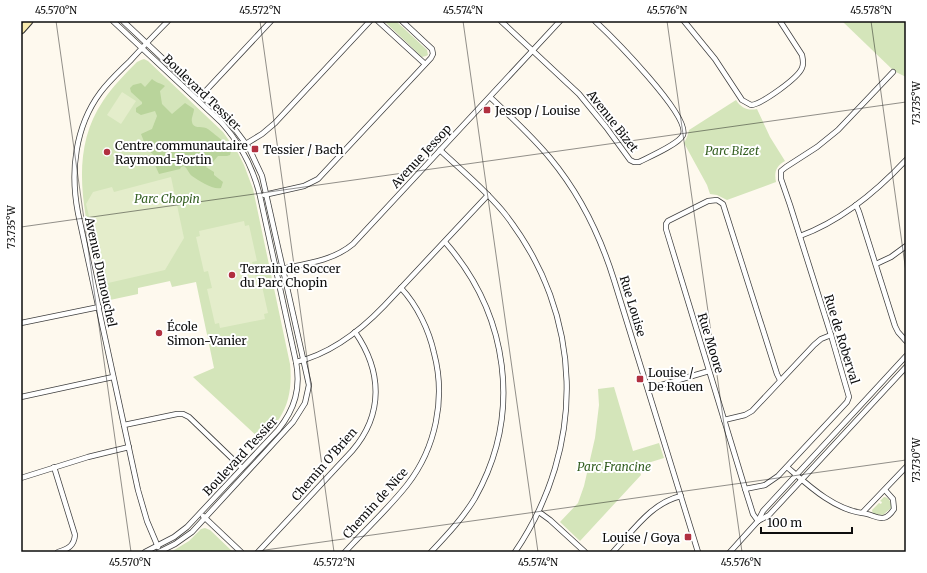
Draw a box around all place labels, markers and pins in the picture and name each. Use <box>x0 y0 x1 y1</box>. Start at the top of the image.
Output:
place label: Jessop / Louise <box>494 103 580 118</box>
marker: Jessop / Louise <box>482 105 492 115</box>
place label: Centre communautaire Raymond-Fortin <box>115 138 248 167</box>
place label: Tessier / Bach <box>263 142 344 157</box>
marker: Tessier / Bach <box>250 144 260 154</box>
marker: Centre communautaire Raymond-Fortin <box>102 147 112 157</box>
place label: Terrain de Soccer du Parc Chopin <box>240 261 341 290</box>
marker: Terrain de Soccer du Parc Chopin <box>227 270 237 280</box>
place label: École Simon-Vanier <box>167 319 247 348</box>
marker: École Simon-Vanier <box>154 328 164 338</box>
place label: Louise / De Rouen <box>648 365 703 394</box>
marker: Louise / De Rouen <box>635 374 645 384</box>
place label: Louise / Goya <box>602 530 681 545</box>
marker: Louise / Goya <box>683 532 693 542</box>

